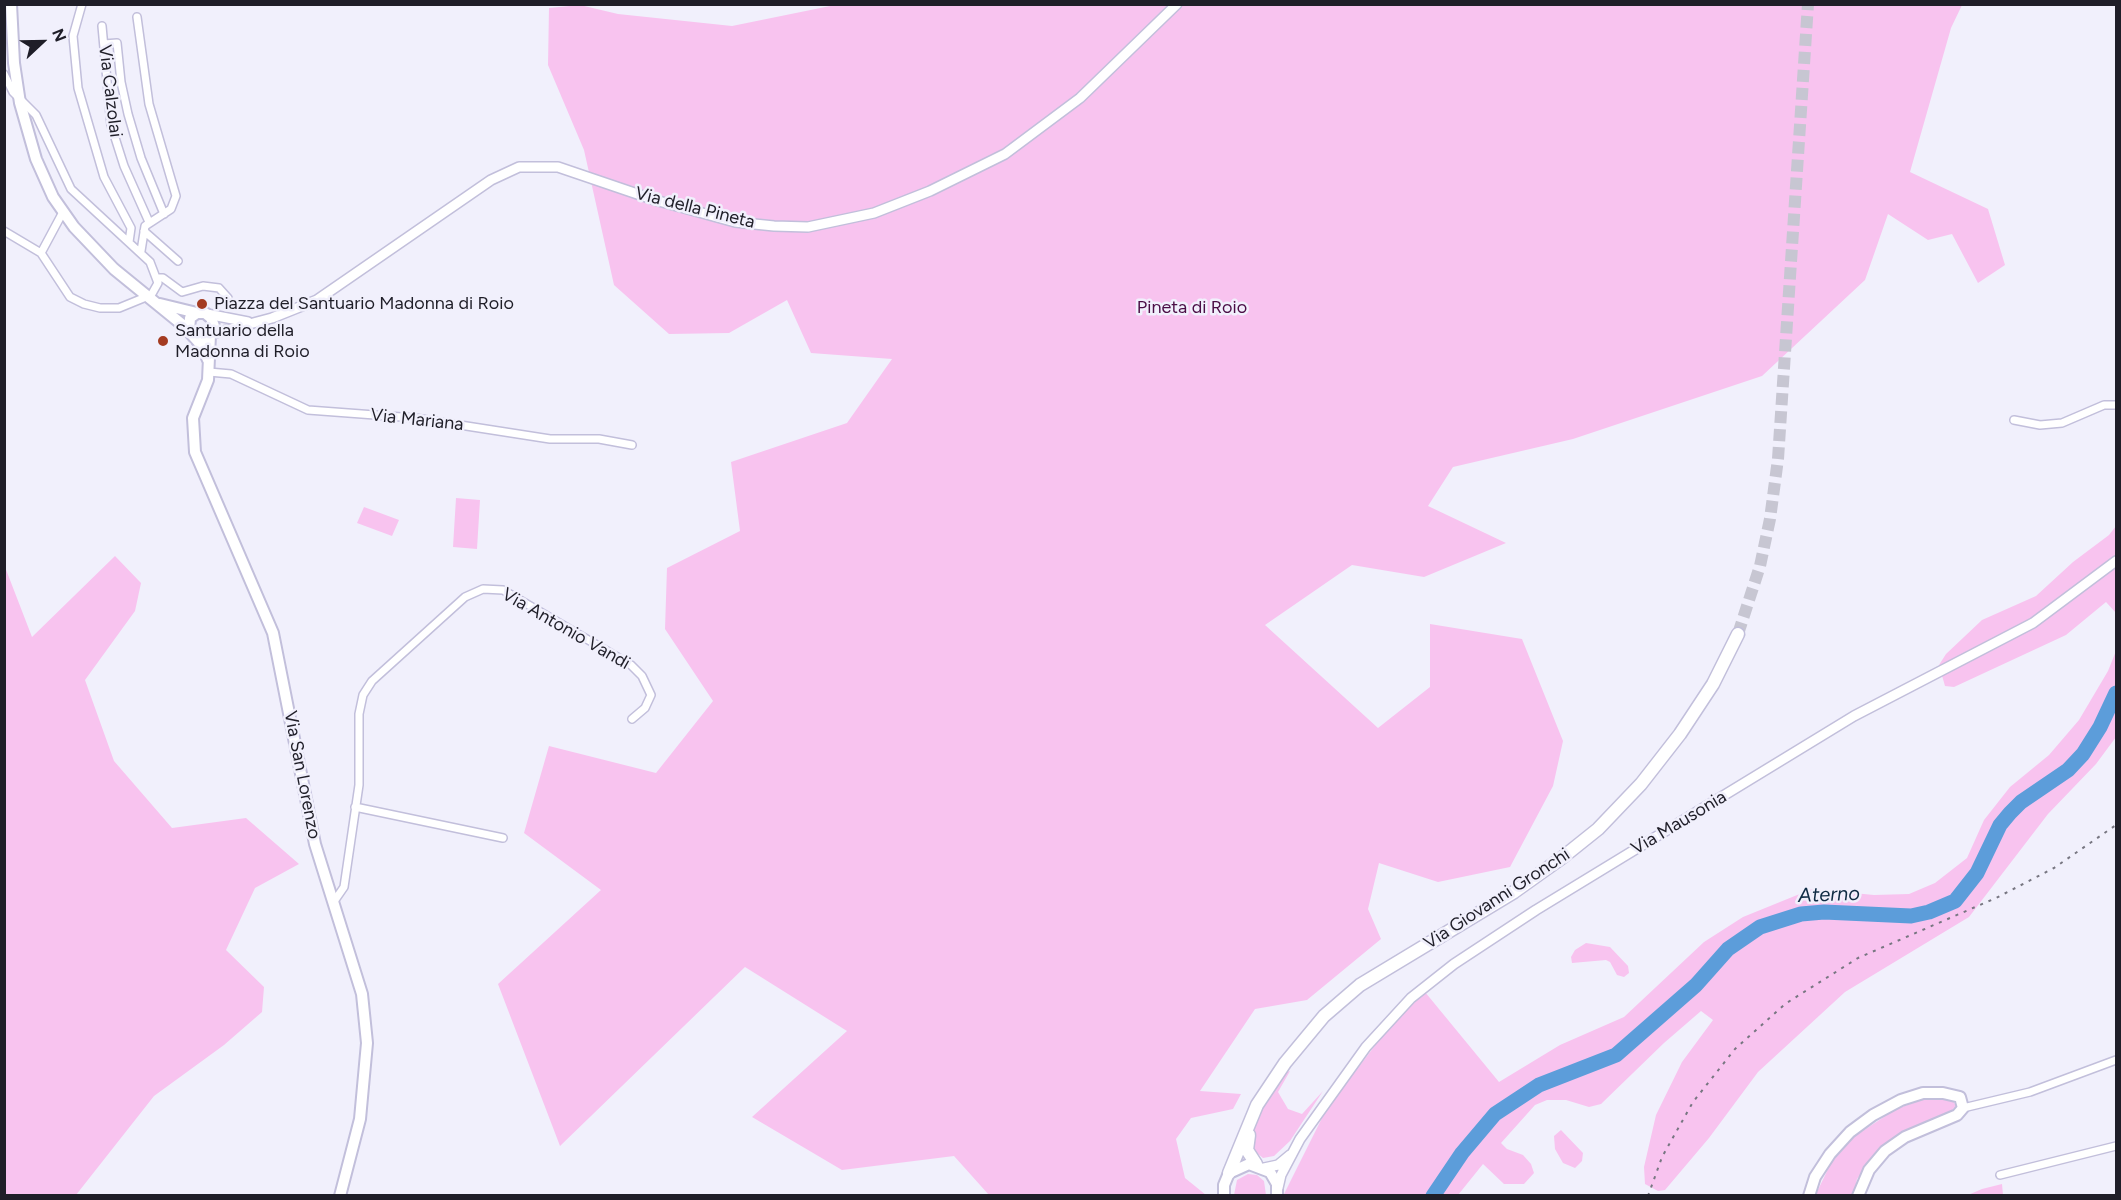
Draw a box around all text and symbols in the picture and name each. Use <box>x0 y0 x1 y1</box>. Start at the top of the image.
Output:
north arrow <box>12 12 72 72</box>
text: N <box>48 26 70 44</box>
street label: Via Calzolai <box>94 44 126 138</box>
street label: Via della Pineta <box>633 183 757 233</box>
place label: Piazza del Santuario Madonna di Roio <box>214 293 514 315</box>
marker: Piazza del Santuario Madonna di Roio <box>195 297 209 311</box>
park label: Pineta di Roio <box>1137 297 1247 319</box>
place label: Santuario della Madonna di Roio <box>175 320 310 362</box>
marker: Santuario della Madonna di Roio <box>156 334 170 348</box>
street label: Via Mariana <box>369 404 465 436</box>
street label: Via Antonio Vandi <box>498 584 634 674</box>
street label: Via San Lorenzo <box>279 709 325 841</box>
street label: Via Mausonia <box>1628 786 1730 860</box>
street label: Via Giovanni Gronchi <box>1420 844 1574 954</box>
water label: Aterno <box>1798 882 1860 908</box>

